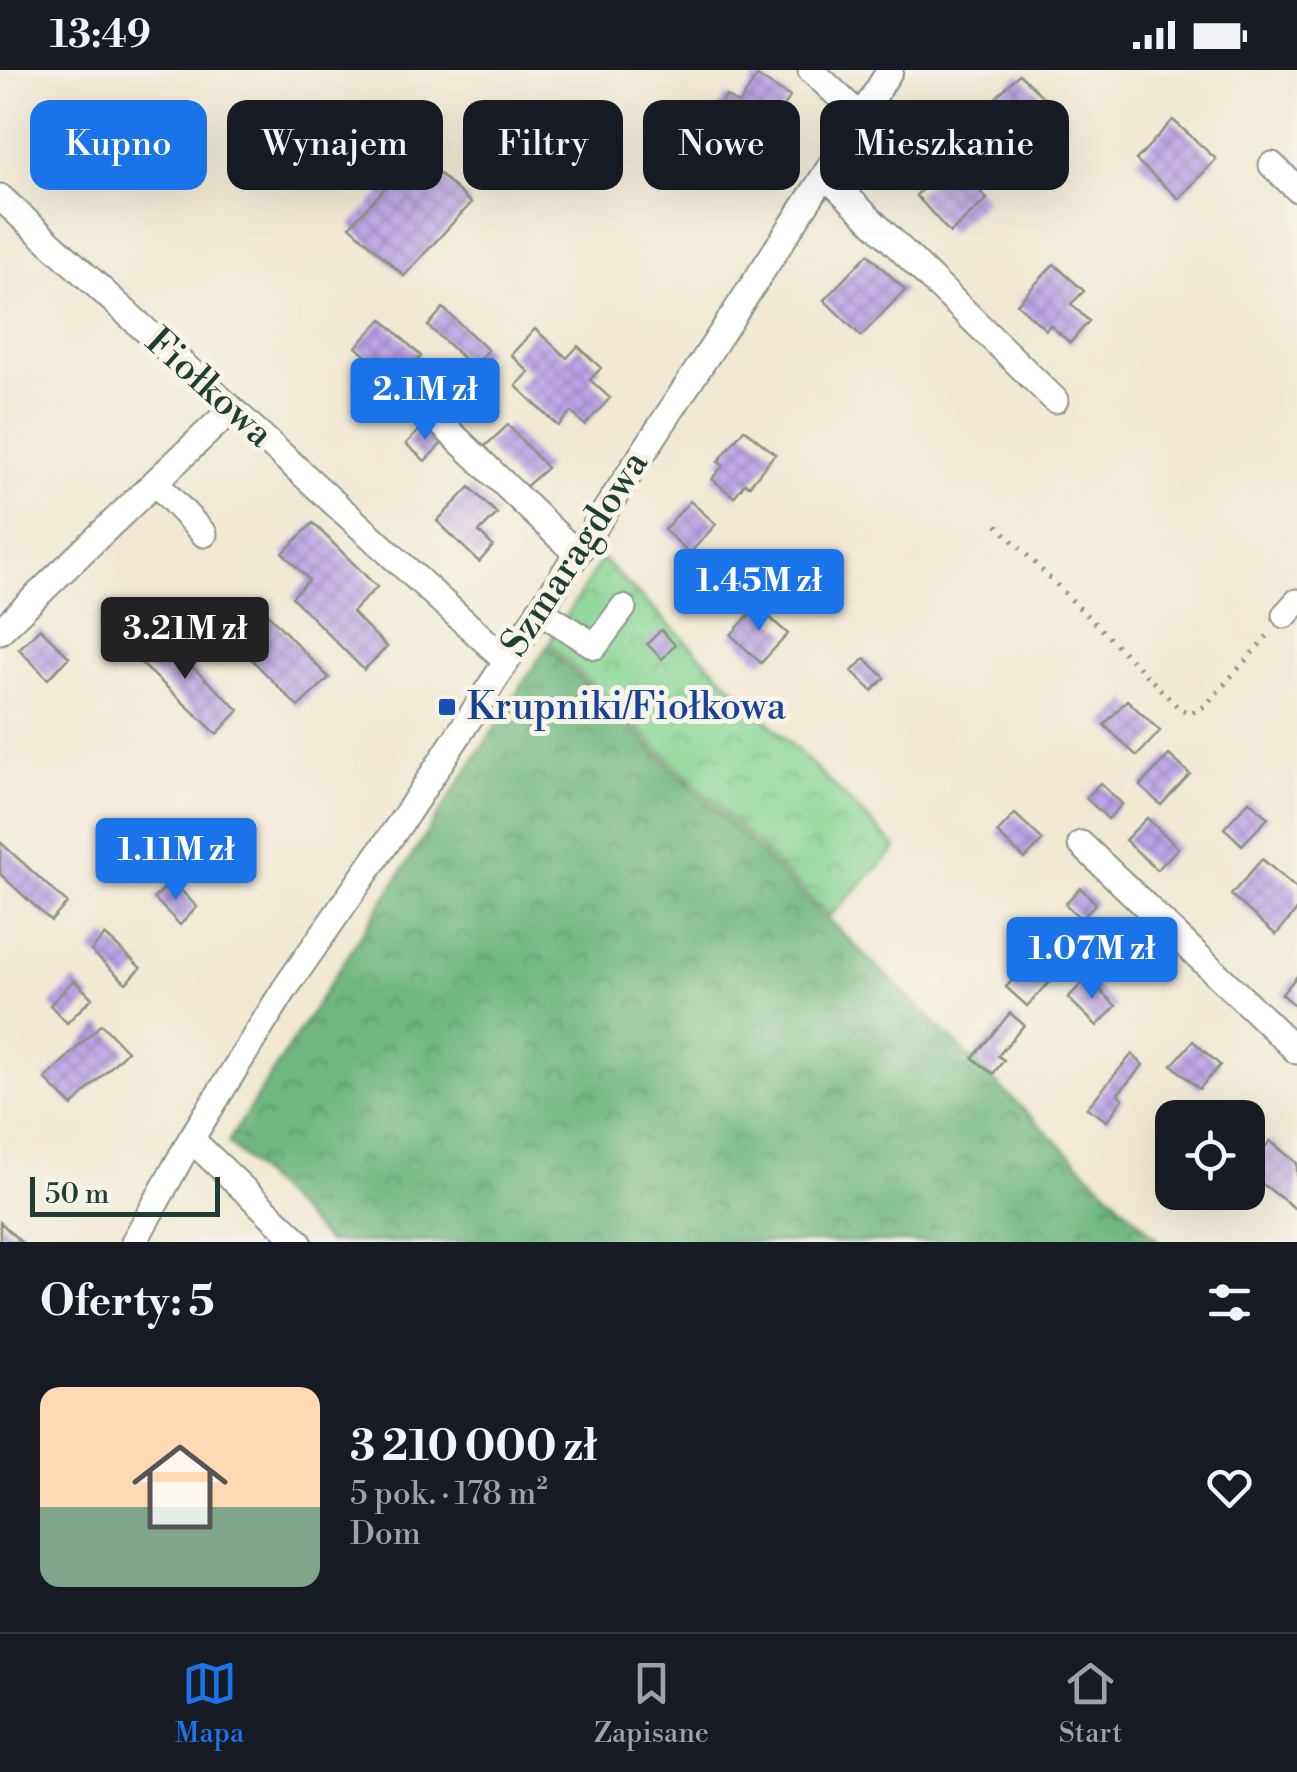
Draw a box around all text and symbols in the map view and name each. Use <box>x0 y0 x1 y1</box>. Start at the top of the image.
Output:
text: 13:49 <box>50 12 151 59</box>
chip: Kupno <box>30 100 207 190</box>
chip: Wynajem <box>227 100 443 190</box>
chip: Filtry <box>463 100 623 190</box>
chip: Nowe <box>643 100 800 190</box>
chip: Mieszkanie <box>820 100 1069 190</box>
street label: Fiołkowa <box>136 319 283 458</box>
pin: 2.1M zł <box>333 358 517 443</box>
text: 2.1M zł <box>373 370 477 410</box>
street label: Szmaragdowa <box>491 442 659 666</box>
pin: 1.45M zł <box>656 549 862 634</box>
text: 1.45M zł <box>696 561 822 601</box>
pin: 3.21M zł <box>82 597 288 682</box>
text: 3.21M zł <box>123 609 247 649</box>
place label: Krupniki/Fiołkowa <box>467 684 787 731</box>
marker: Krupniki/Fiołkowa <box>436 696 458 718</box>
pin: 1.11M zł <box>73 818 279 903</box>
text: 1.11M zł <box>118 830 234 870</box>
pin: 1.07M zł <box>989 917 1195 1002</box>
text: 1.07M zł <box>1029 929 1155 969</box>
map controls <box>1155 1100 1265 1210</box>
button: locate <box>1155 1100 1265 1210</box>
scale bar <box>30 1172 220 1216</box>
text: 50 m <box>45 1177 109 1212</box>
icon: filters <box>1202 1275 1257 1330</box>
text: Oferty: 5 <box>40 1276 215 1329</box>
text: 3 210 000 zł <box>350 1421 597 1474</box>
icon: home <box>120 1427 240 1547</box>
icon: heart <box>1202 1460 1257 1515</box>
text: 5 pok. · 178 m² <box>350 1474 548 1514</box>
text: Dom <box>350 1514 421 1554</box>
tab: Mapa <box>175 1656 244 1751</box>
tab: Zapisane <box>594 1656 709 1751</box>
tab: Start <box>1059 1656 1122 1751</box>

